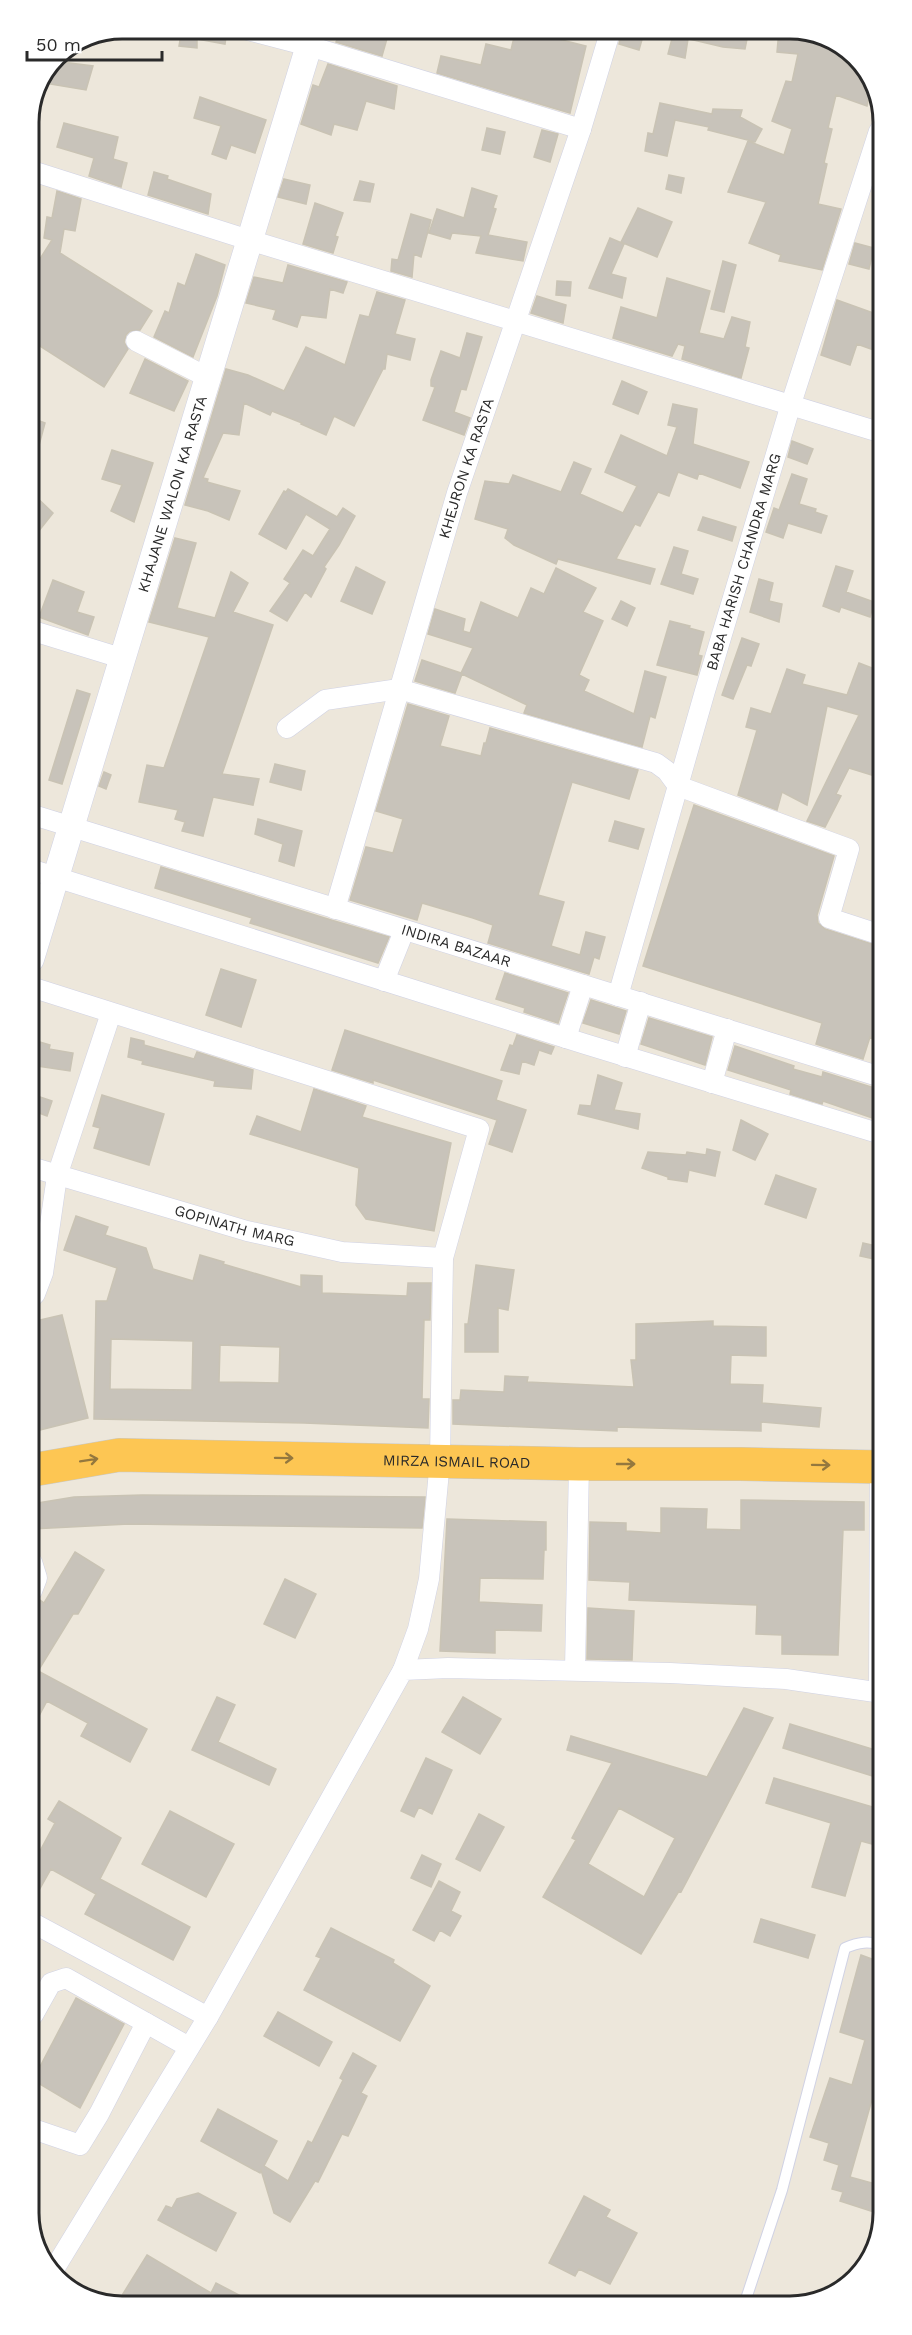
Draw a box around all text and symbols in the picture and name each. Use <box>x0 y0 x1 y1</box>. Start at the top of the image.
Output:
scale bar <box>27 24 162 62</box>
text: 50 m <box>36 34 81 55</box>
street label: KHAJANE WALON KA RASTA <box>134 393 211 595</box>
street label: KHEJRON KA RASTA <box>435 395 498 541</box>
street label: BABA HARISH CHANDRA MARG <box>703 451 785 673</box>
street label: INDIRA BAZAAR <box>399 920 513 971</box>
street label: GOPINATH MARG <box>172 1201 297 1250</box>
street label: MIRZA ISMAIL ROAD <box>383 1451 531 1472</box>
one-way arrow <box>273 1452 293 1464</box>
one-way arrow <box>79 1455 99 1466</box>
one-way arrow <box>615 1458 635 1470</box>
one-way arrow <box>810 1460 830 1471</box>

